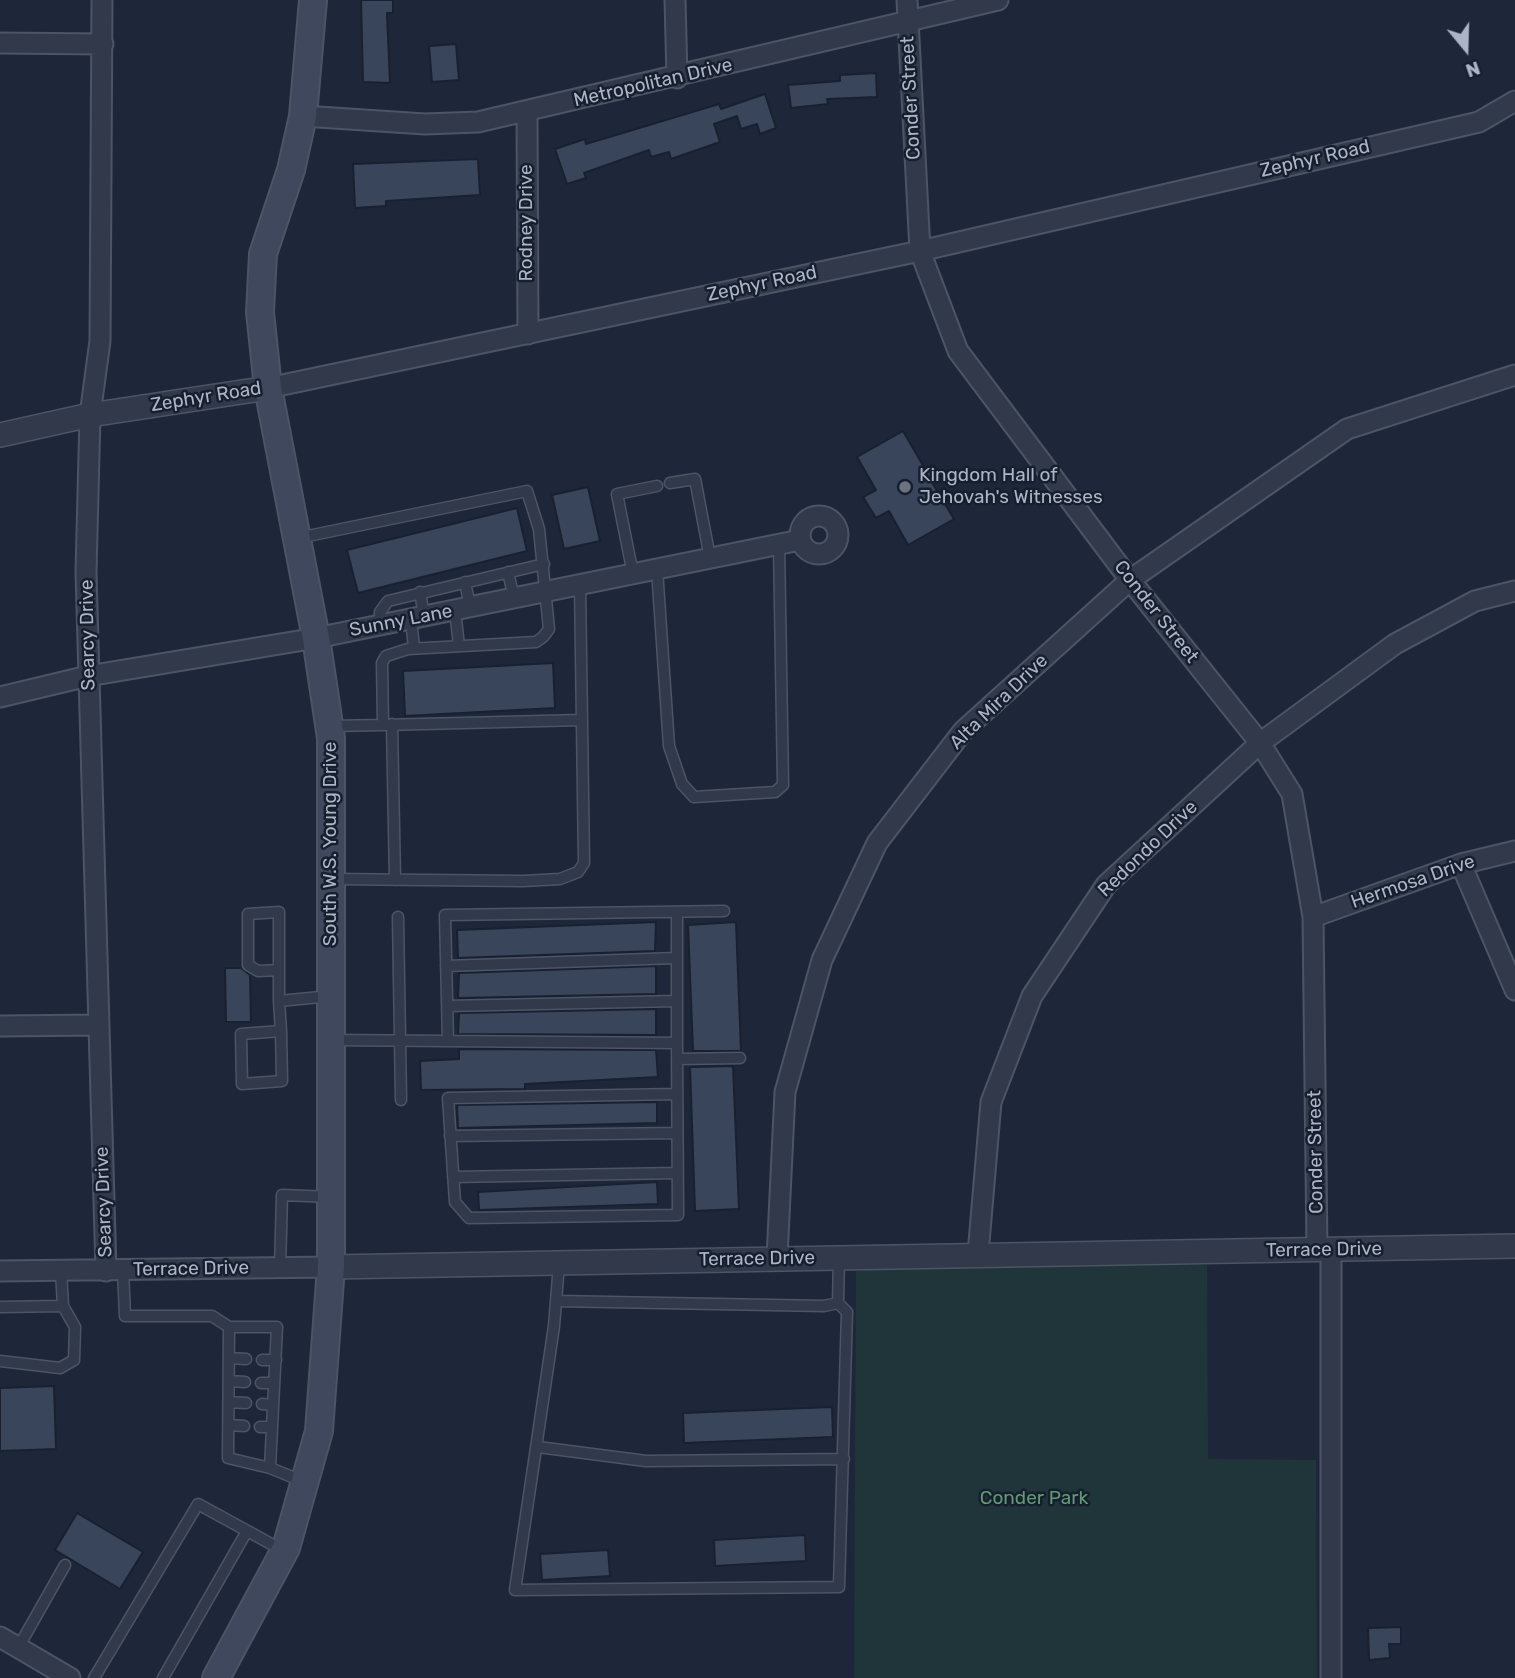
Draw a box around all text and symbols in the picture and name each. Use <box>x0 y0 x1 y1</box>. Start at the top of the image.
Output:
north arrow <box>1431 14 1501 84</box>
street label: Conder Street <box>896 36 926 160</box>
street label: Metropolitan Drive <box>571 54 735 112</box>
text: N <box>1463 56 1483 82</box>
street label: Zephyr Road <box>1258 135 1372 183</box>
street label: Rodney Drive <box>516 164 538 282</box>
street label: Zephyr Road <box>705 261 819 307</box>
street label: Zephyr Road <box>149 377 263 417</box>
place label: Kingdom Hall of Jehovah's Witnesses <box>919 465 1103 509</box>
marker: Kingdom Hall of Jehovah's Witnesses <box>897 479 913 495</box>
street label: Conder Street <box>1109 556 1203 668</box>
street label: Searcy Drive <box>76 579 100 691</box>
street label: Sunny Lane <box>348 600 454 642</box>
street label: Alta Mira Drive <box>945 650 1053 754</box>
street label: South W.S. Young Drive <box>320 742 342 946</box>
street label: Redondo Drive <box>1094 796 1202 902</box>
street label: Hermosa Drive <box>1348 850 1478 914</box>
street label: Conder Street <box>1304 1090 1328 1214</box>
street label: Searcy Drive <box>91 1146 117 1258</box>
street label: Terrace Drive <box>1266 1238 1382 1262</box>
street label: Terrace Drive <box>699 1247 815 1271</box>
street label: Terrace Drive <box>133 1257 249 1281</box>
park label: Conder Park <box>980 1488 1088 1510</box>

